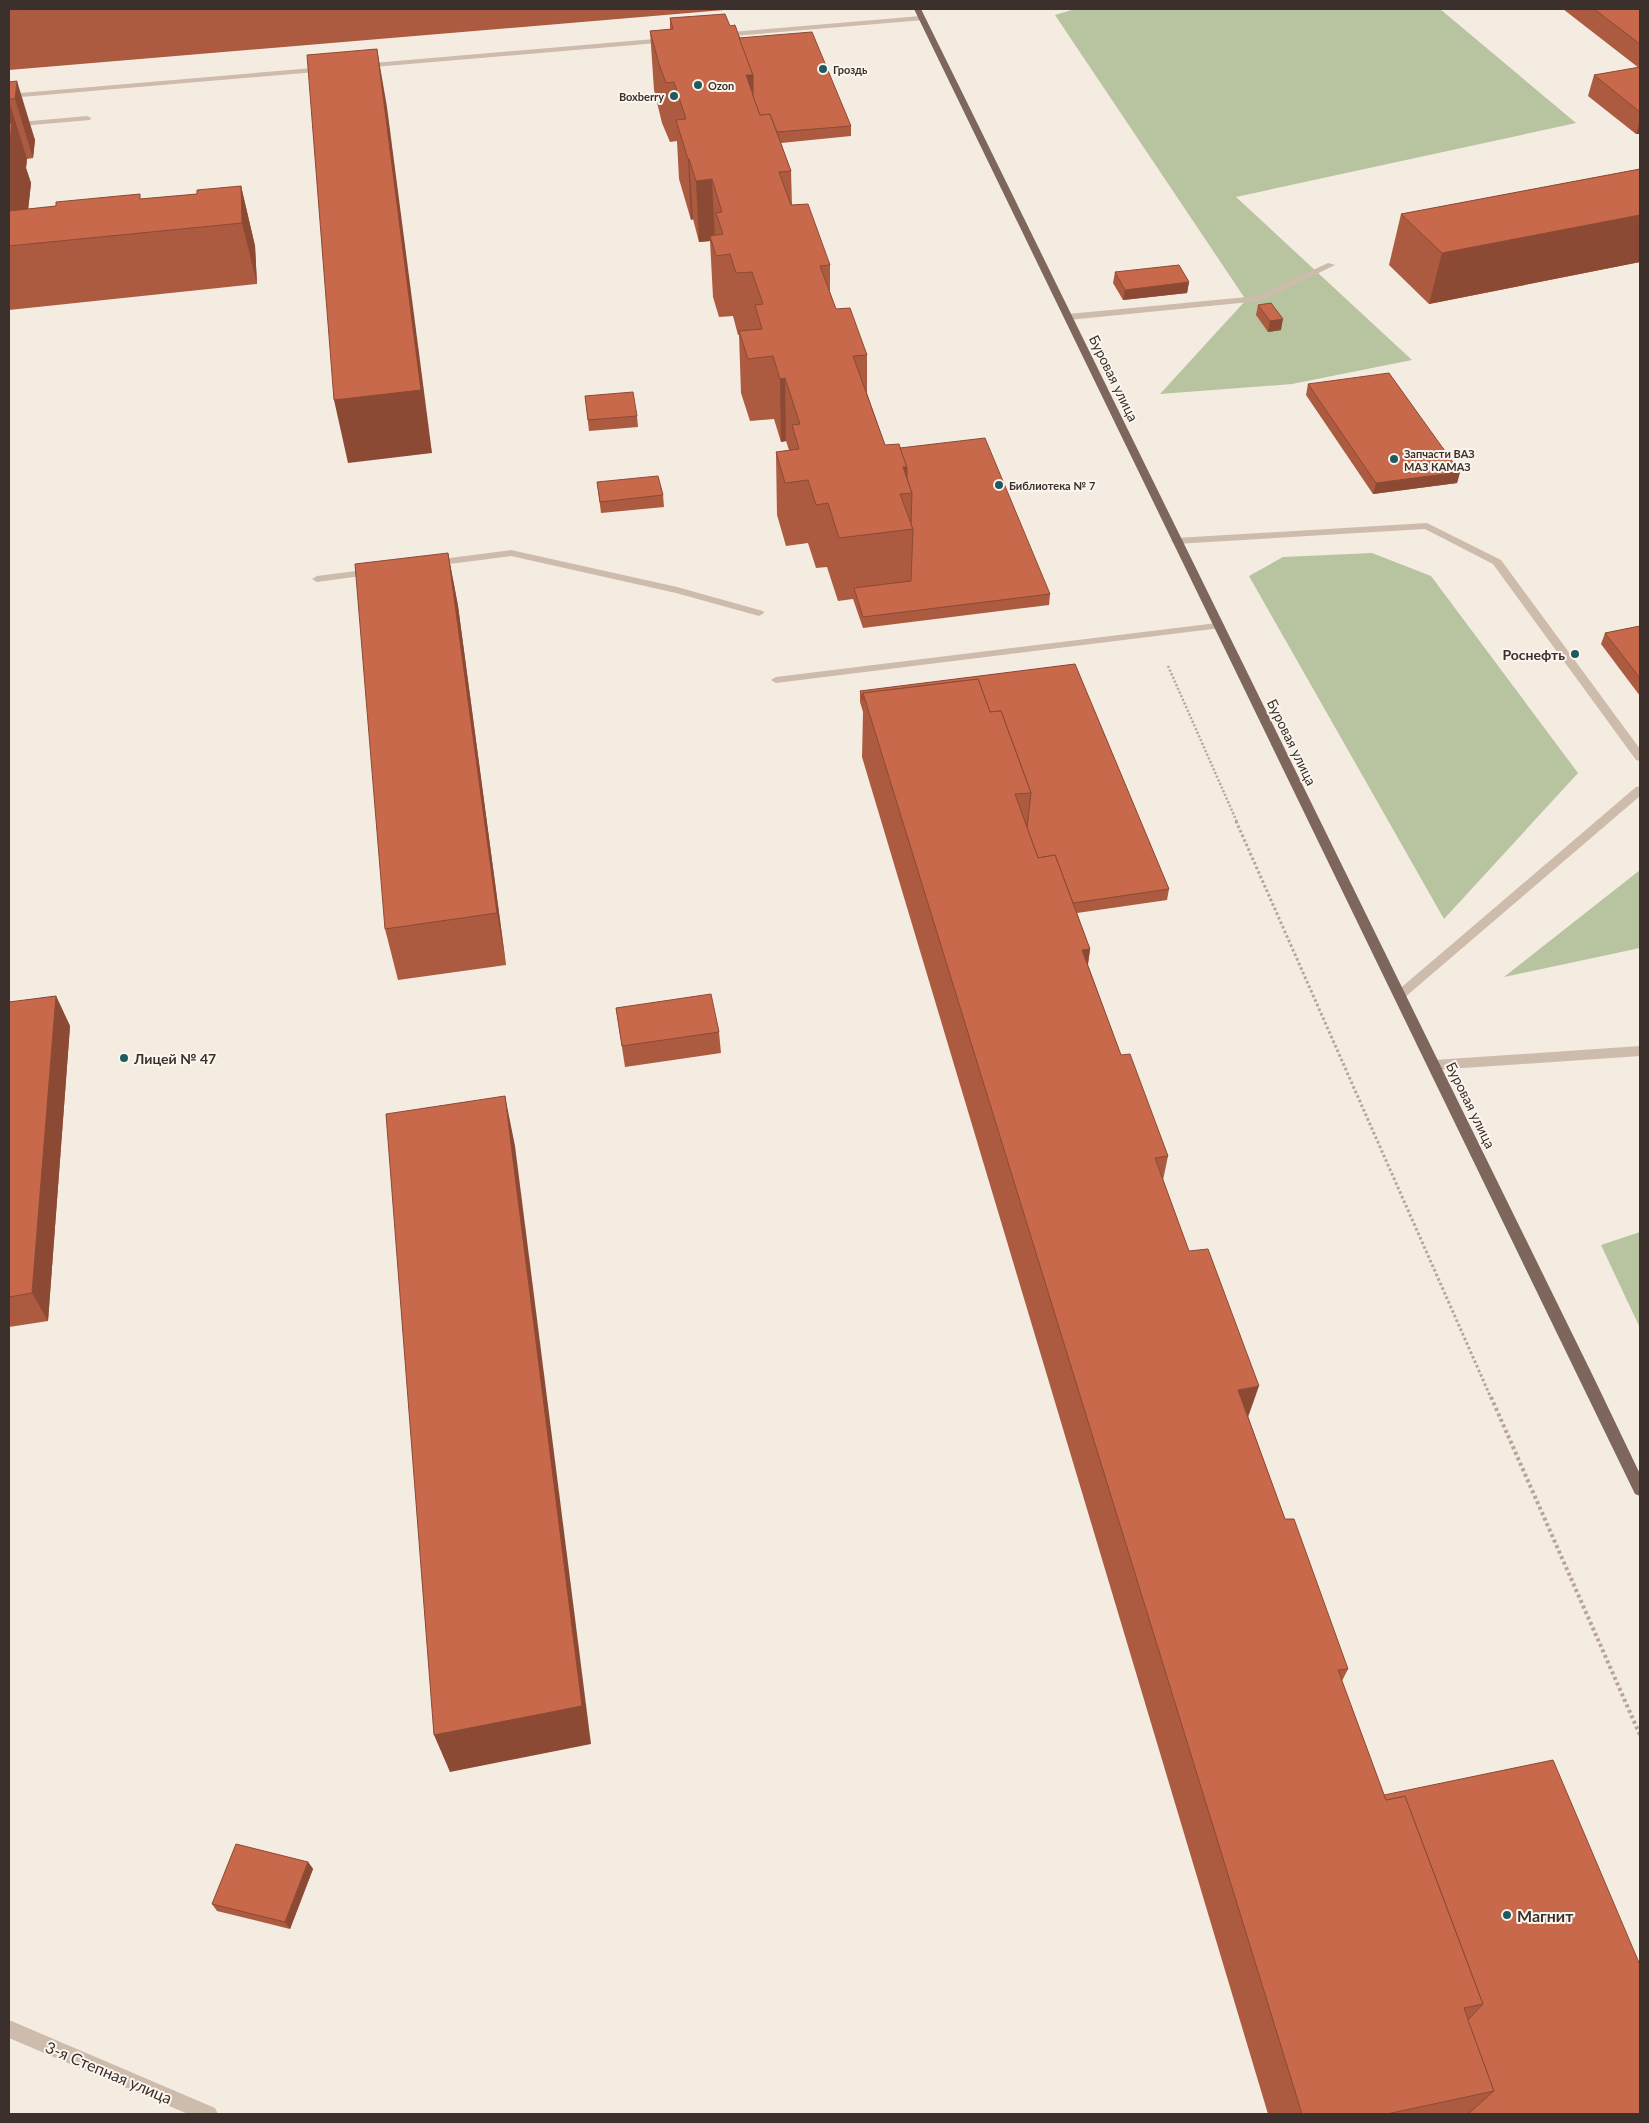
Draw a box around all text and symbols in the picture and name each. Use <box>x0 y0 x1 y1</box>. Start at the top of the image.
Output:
marker: Гроздь <box>817 63 829 75</box>
place label: Гроздь <box>833 63 868 76</box>
marker: Ozon <box>692 79 704 91</box>
place label: Ozon <box>708 79 734 92</box>
place label: Boxberry <box>619 90 664 103</box>
marker: Boxberry <box>668 90 680 102</box>
street label: Буровая улица <box>1086 332 1142 424</box>
place label: Запчасти ВАЗ МАЗ КАМАЗ <box>1404 447 1475 473</box>
marker: Запчасти ВАЗ МАЗ КАМАЗ <box>1388 453 1400 465</box>
marker: Библиотека № 7 <box>993 479 1005 491</box>
place label: Библиотека № 7 <box>1009 479 1095 492</box>
place label: Роснефть <box>1502 646 1565 663</box>
marker: Роснефть <box>1569 648 1581 660</box>
street label: Буровая улица <box>1264 696 1320 788</box>
place label: Лицей № 47 <box>133 1050 216 1067</box>
marker: Лицей № 47 <box>118 1052 130 1064</box>
street label: Буровая улица <box>1443 1059 1499 1151</box>
place label: Магнит <box>1517 1906 1574 1925</box>
marker: Магнит <box>1501 1909 1513 1921</box>
street label: 3-я Степная улица <box>43 2037 175 2107</box>

